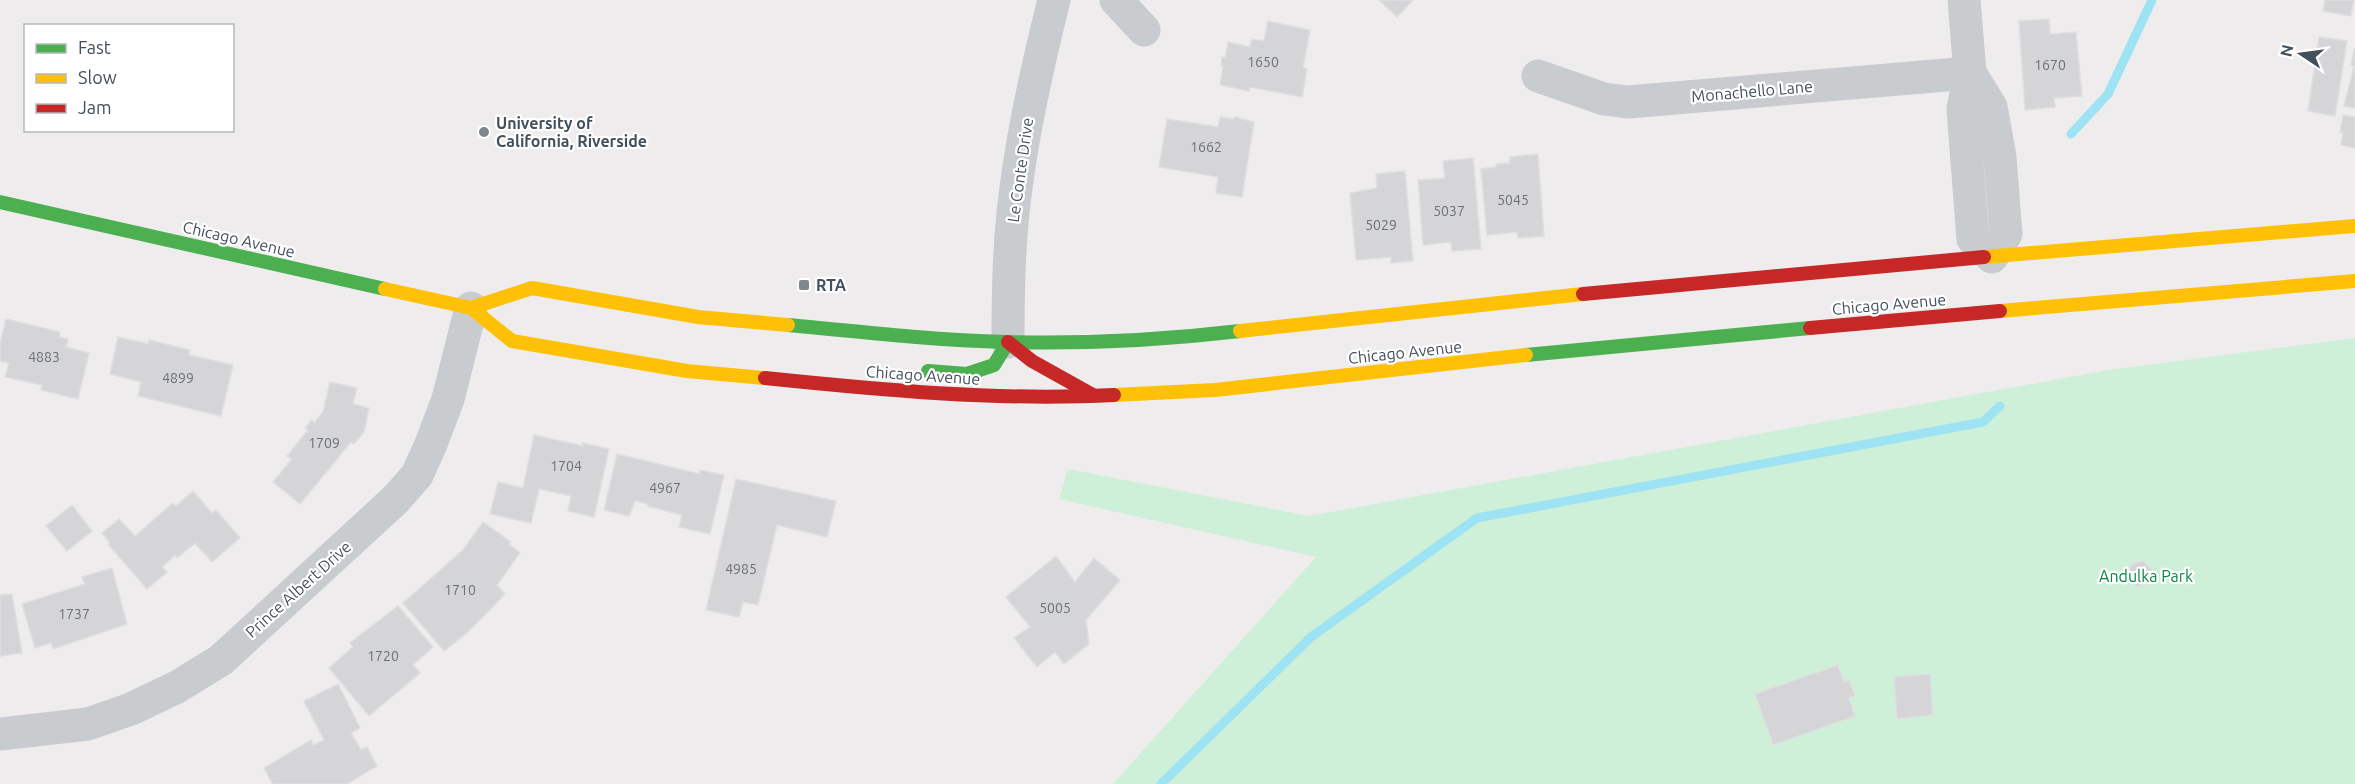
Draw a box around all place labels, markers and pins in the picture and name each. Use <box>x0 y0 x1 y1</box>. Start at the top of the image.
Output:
place label: University of California, Riverside <box>496 114 647 150</box>
marker: University of California, Riverside <box>477 125 491 139</box>
place label: RTA <box>816 276 847 294</box>
marker: RTA <box>797 278 811 292</box>

